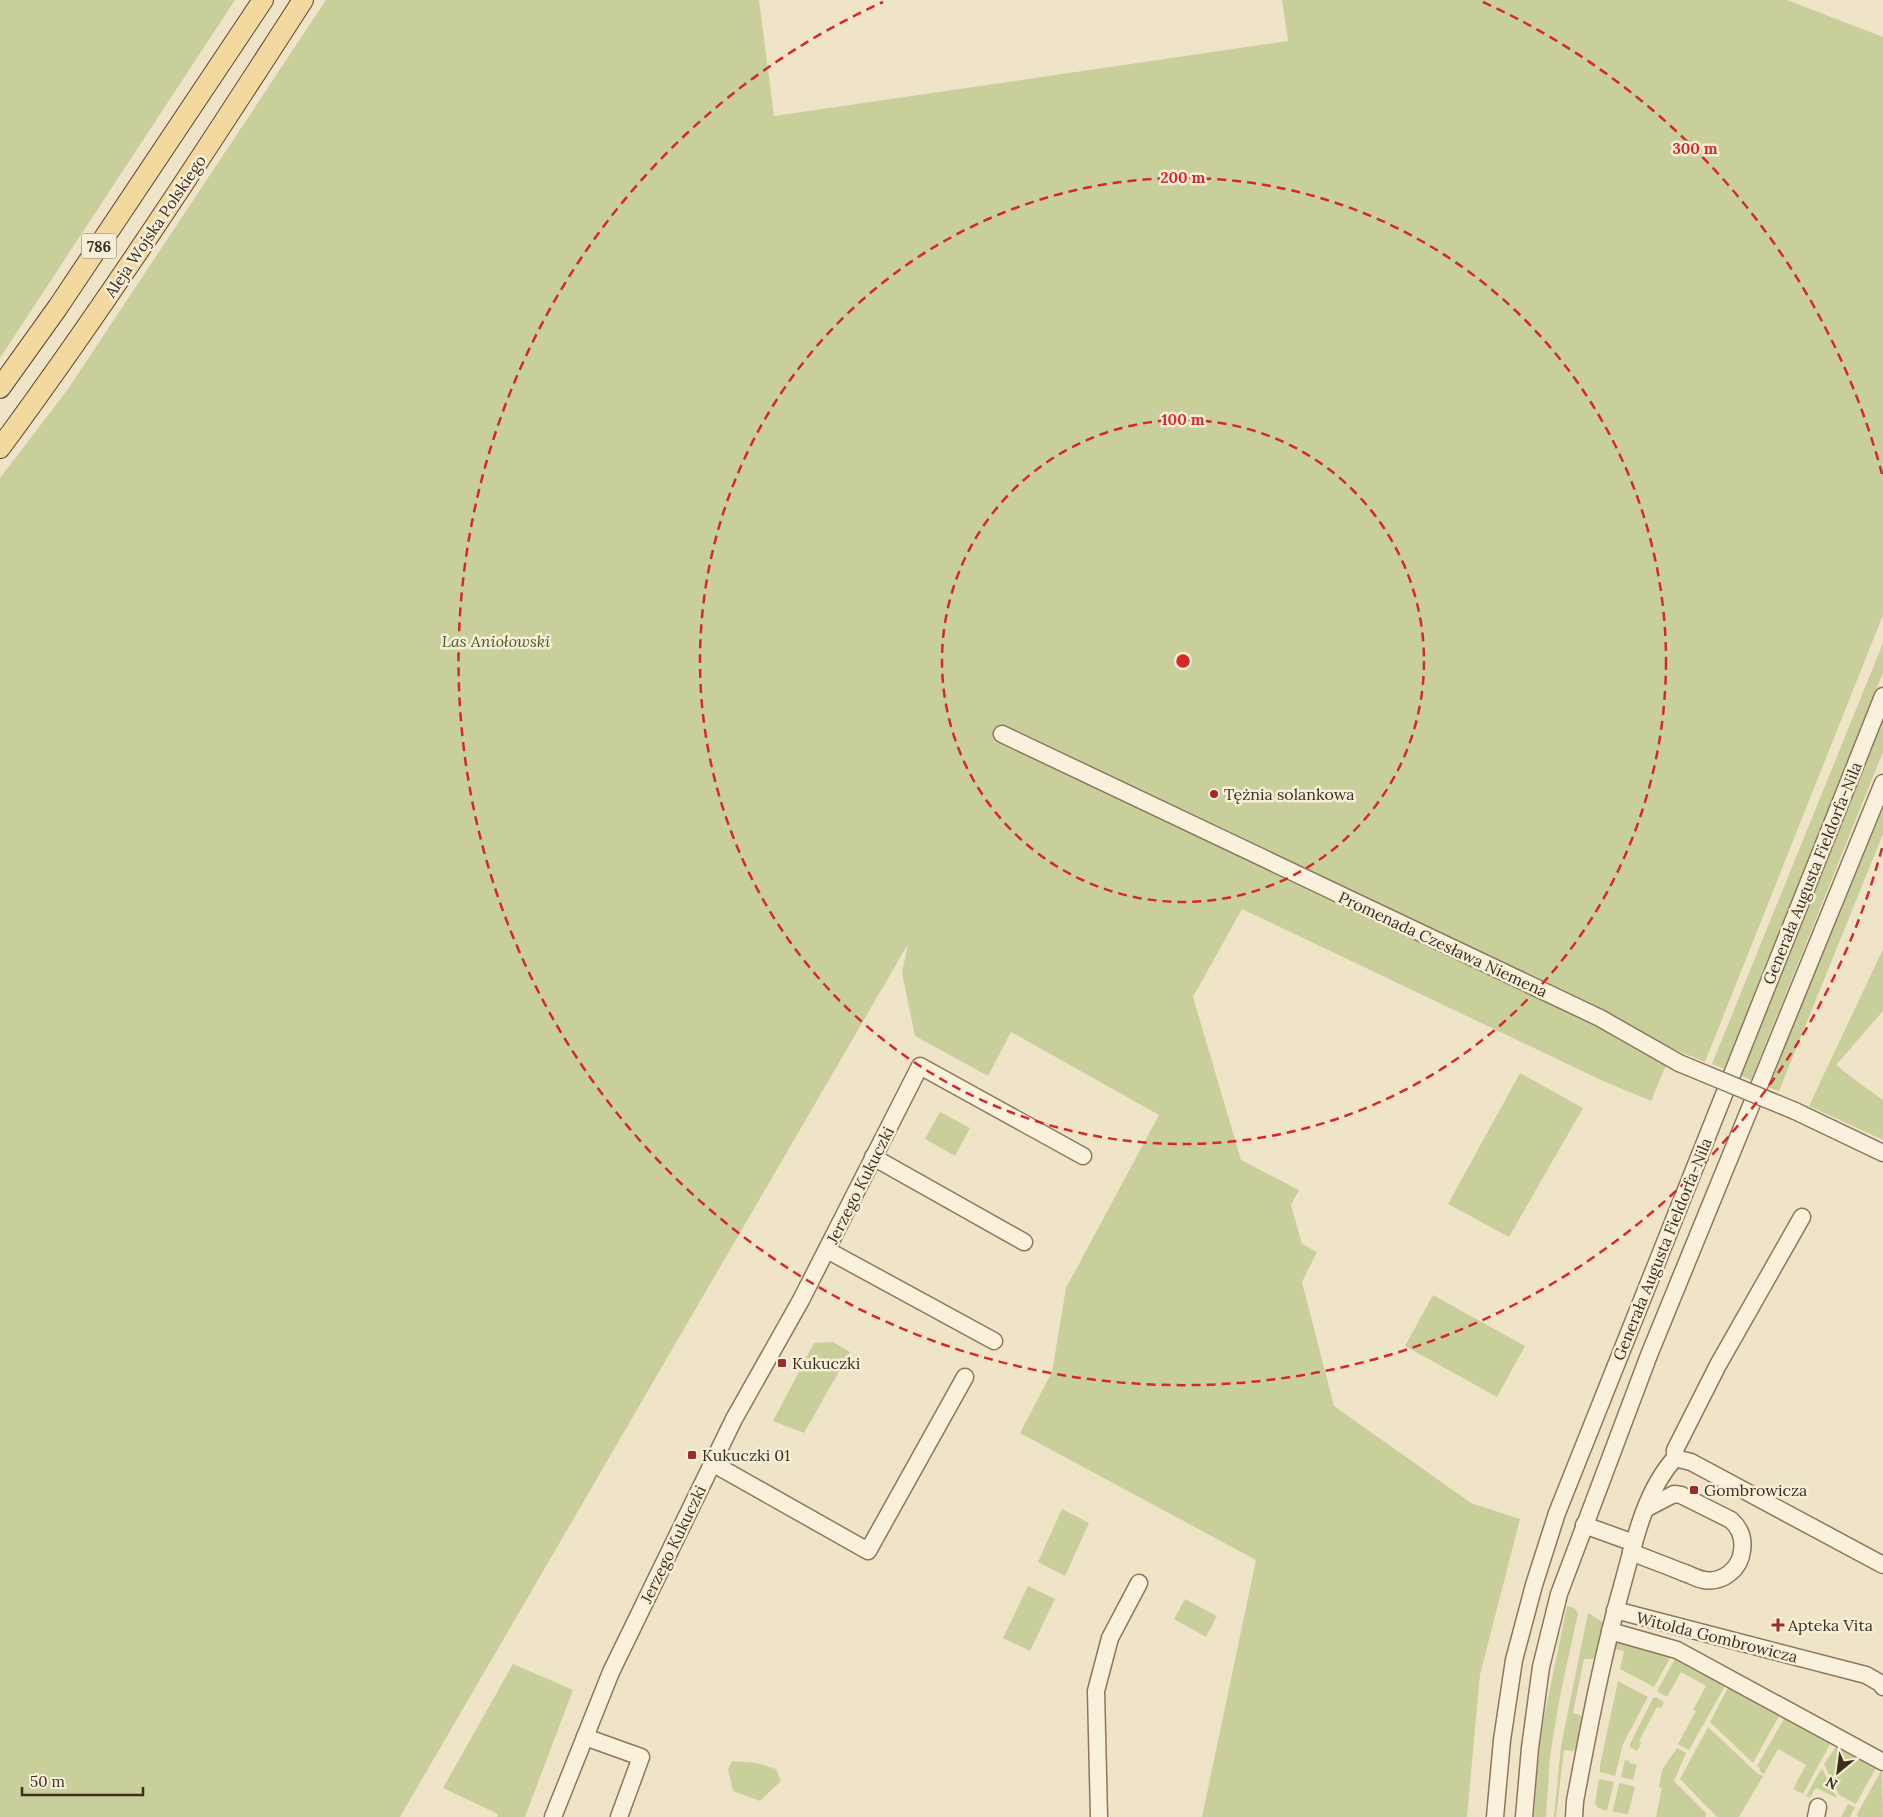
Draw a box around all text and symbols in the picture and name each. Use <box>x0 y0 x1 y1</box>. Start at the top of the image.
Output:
text: 300 m <box>1672 139 1718 158</box>
street label: Aleja Wojska Polskiego <box>99 151 210 302</box>
text: 200 m <box>1161 168 1206 187</box>
road number: 786 <box>82 234 116 258</box>
text: 100 m <box>1162 410 1205 429</box>
park label: Las Aniołowski <box>442 631 550 651</box>
centre of rings <box>1174 652 1192 670</box>
street label: Generała Augusta Fieldorfa-Nila <box>1758 759 1866 987</box>
place label: Tężnia solankowa <box>1224 784 1355 804</box>
marker: Tężnia solankowa <box>1208 788 1220 800</box>
street label: Promenada Czesława Niemena <box>1335 887 1551 1001</box>
street label: Jerzego Kukuczki <box>821 1123 898 1248</box>
street label: Generała Augusta Fieldorfa-Nila <box>1608 1135 1716 1363</box>
place label: Kukuczki <box>792 1353 860 1373</box>
marker: Kukuczki <box>776 1357 788 1369</box>
place label: Kukuczki 01 <box>702 1445 790 1465</box>
marker: Kukuczki 01 <box>686 1449 698 1461</box>
place label: Gombrowicza <box>1704 1480 1807 1500</box>
street label: Jerzego Kukuczki <box>635 1482 710 1607</box>
marker: Gombrowicza <box>1688 1484 1700 1496</box>
street label: Witolda Gombrowicza <box>1634 1607 1800 1667</box>
place label: Apteka Vita <box>1787 1615 1873 1635</box>
marker: Apteka Vita <box>1772 1619 1784 1631</box>
north arrow <box>1813 1747 1863 1797</box>
scale bar <box>22 1764 144 1796</box>
text: 50 m <box>30 1772 65 1791</box>
text: N <box>1822 1773 1841 1794</box>

